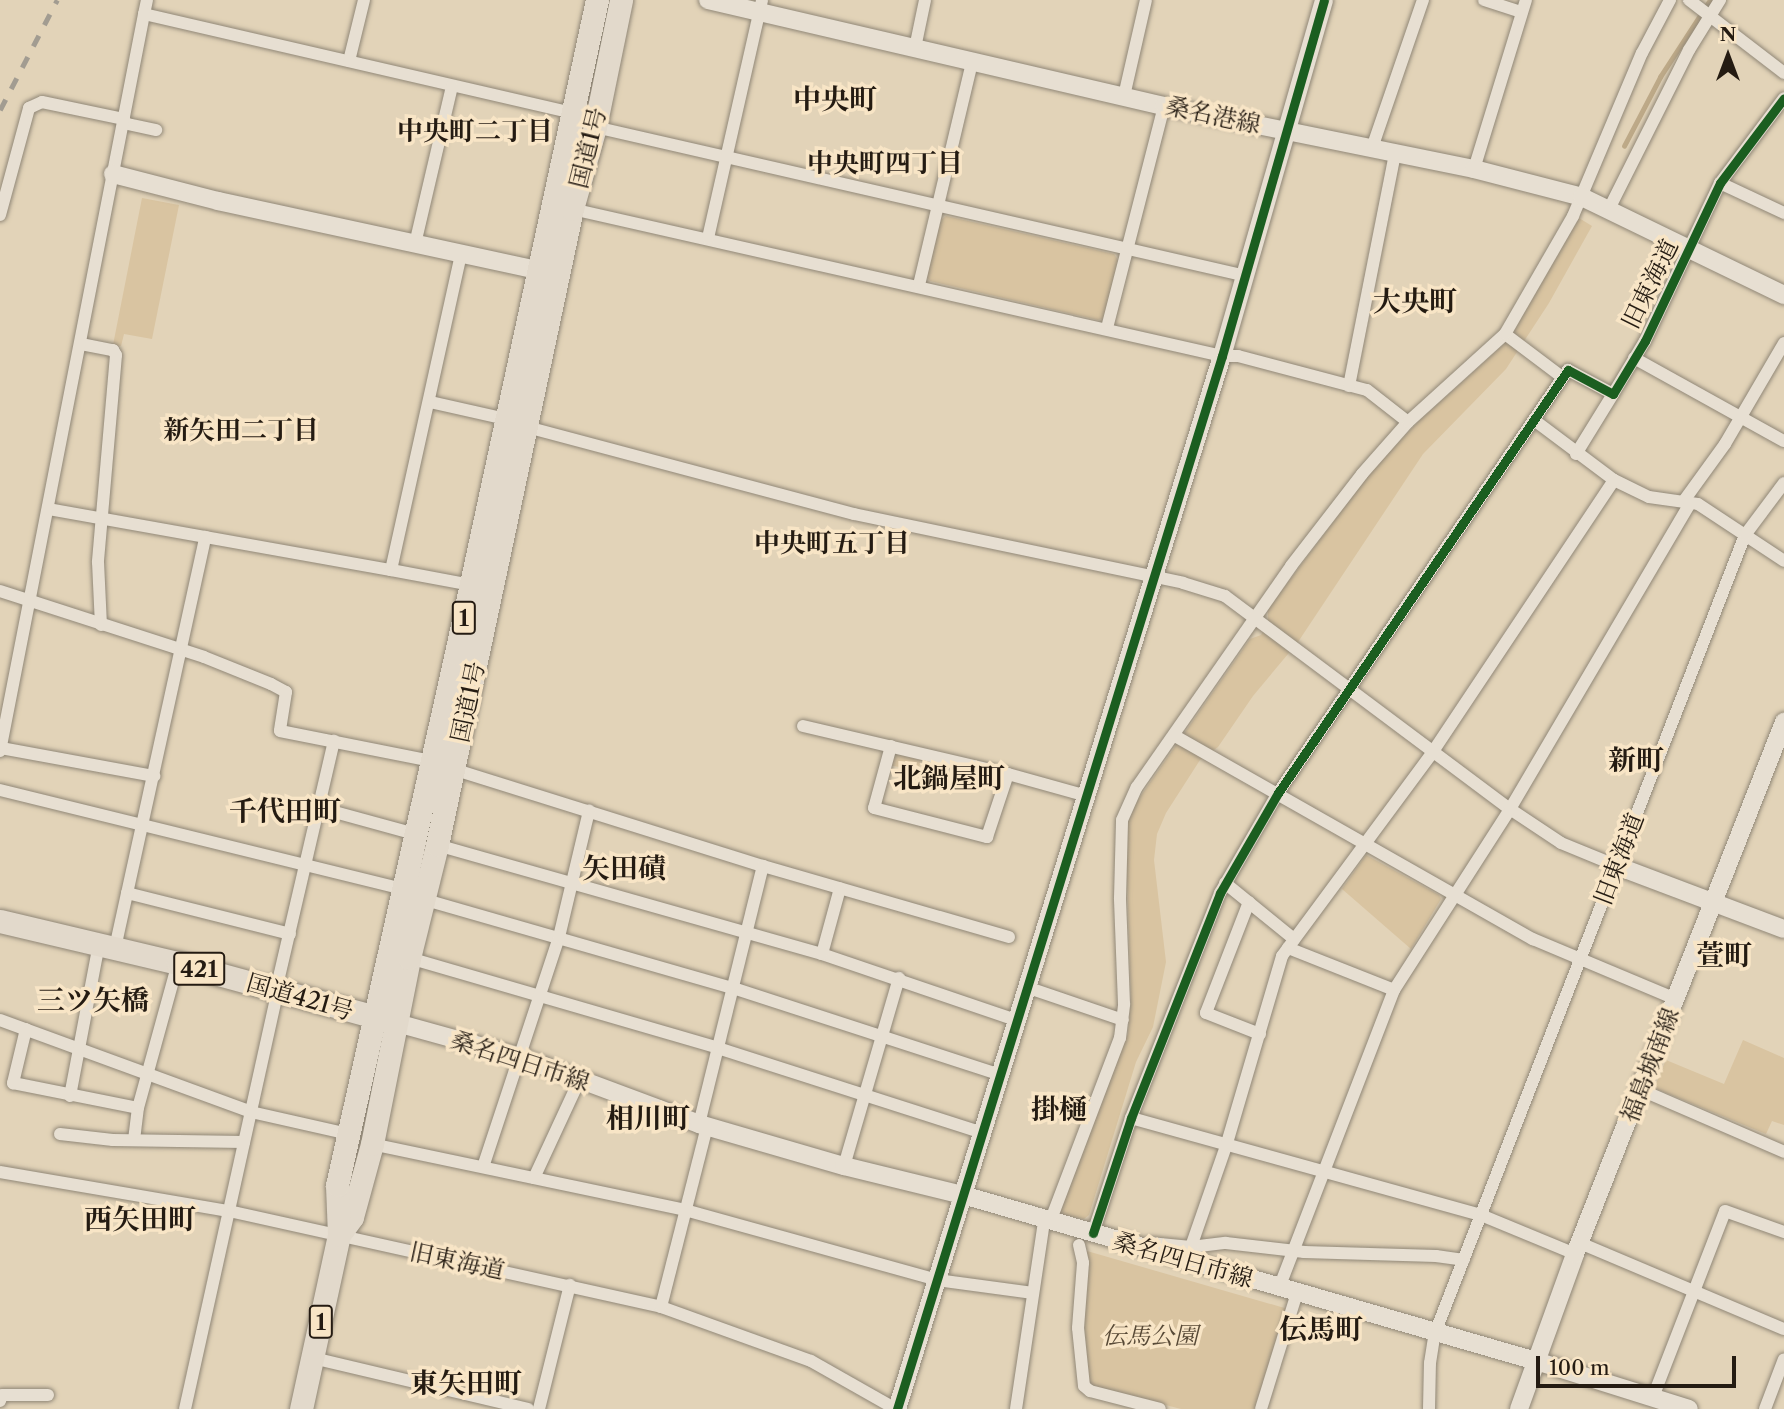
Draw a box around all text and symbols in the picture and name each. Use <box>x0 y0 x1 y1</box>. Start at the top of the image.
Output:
north arrow <box>1693 21 1763 91</box>
text: N <box>1720 23 1736 46</box>
district label: 中央町 <box>793 82 877 116</box>
street label: 桑名港線 <box>1163 91 1263 139</box>
street label: 国道1号 <box>564 105 612 191</box>
district label: 中央町二丁目 <box>397 116 553 148</box>
district label: 中央町四丁目 <box>807 148 963 180</box>
street label: 旧東海道 <box>1616 235 1684 333</box>
district label: 大央町 <box>1373 284 1457 318</box>
district label: 新矢田二丁目 <box>163 415 319 447</box>
district label: 中央町五丁目 <box>754 528 910 560</box>
road number: 1 <box>452 598 476 638</box>
street label: 国道1号 <box>445 659 491 745</box>
district label: 新町 <box>1608 743 1664 777</box>
district label: 北鍋屋町 <box>893 761 1005 795</box>
district label: 千代田町 <box>229 794 341 828</box>
street label: 旧東海道 <box>1588 809 1650 909</box>
district label: 矢田磧 <box>582 851 666 885</box>
district label: 萱町 <box>1696 938 1752 972</box>
road number: 421 <box>173 950 225 988</box>
street label: 国道421号 <box>243 968 357 1026</box>
district label: 三ツ矢橋 <box>37 983 149 1017</box>
street label: 福島城南線 <box>1615 1004 1685 1126</box>
street label: 桑名四日市線 <box>447 1025 593 1097</box>
district label: 掛樋 <box>1031 1092 1087 1126</box>
district label: 相川町 <box>606 1101 690 1135</box>
district label: 西矢田町 <box>84 1202 196 1236</box>
street label: 桑名四日市線 <box>1110 1226 1256 1294</box>
street label: 旧東海道 <box>407 1237 507 1285</box>
road number: 1 <box>309 1302 333 1342</box>
district label: 伝馬町 <box>1279 1312 1363 1346</box>
park label: 伝馬公園 <box>1102 1322 1198 1350</box>
scale bar <box>1539 1342 1738 1386</box>
text: 100 m <box>1549 1355 1610 1380</box>
district label: 東矢田町 <box>410 1366 522 1400</box>

